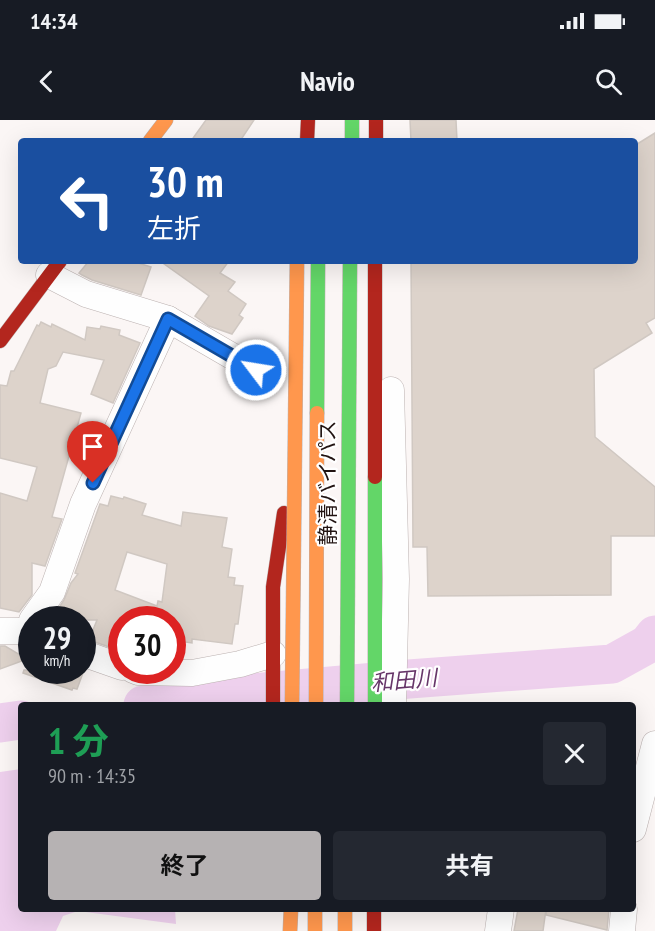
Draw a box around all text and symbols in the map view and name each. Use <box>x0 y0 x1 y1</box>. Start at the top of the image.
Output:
text: 14:34 <box>30 7 78 35</box>
text: Navio <box>300 64 355 98</box>
icon: back <box>30 65 63 98</box>
icon: search <box>592 65 625 98</box>
text: 30 m <box>147 154 224 209</box>
icon: left <box>48 162 126 240</box>
text: 左折 <box>147 211 201 245</box>
position arrow <box>224 338 288 402</box>
street label: 静清バイパス <box>314 420 341 546</box>
pin <box>67 421 118 483</box>
icon: arrive <box>76 430 109 463</box>
speed limit sign: 30 <box>108 606 186 684</box>
text: 29 <box>43 618 71 657</box>
text: km/h <box>44 651 70 670</box>
water label: 和田川 <box>370 663 440 697</box>
text: 1 分 <box>48 717 109 764</box>
button: close <box>543 722 606 785</box>
text: 90 m · 14:35 <box>48 763 136 789</box>
button: 終了 <box>48 831 321 900</box>
button: 共有 <box>333 831 606 900</box>

